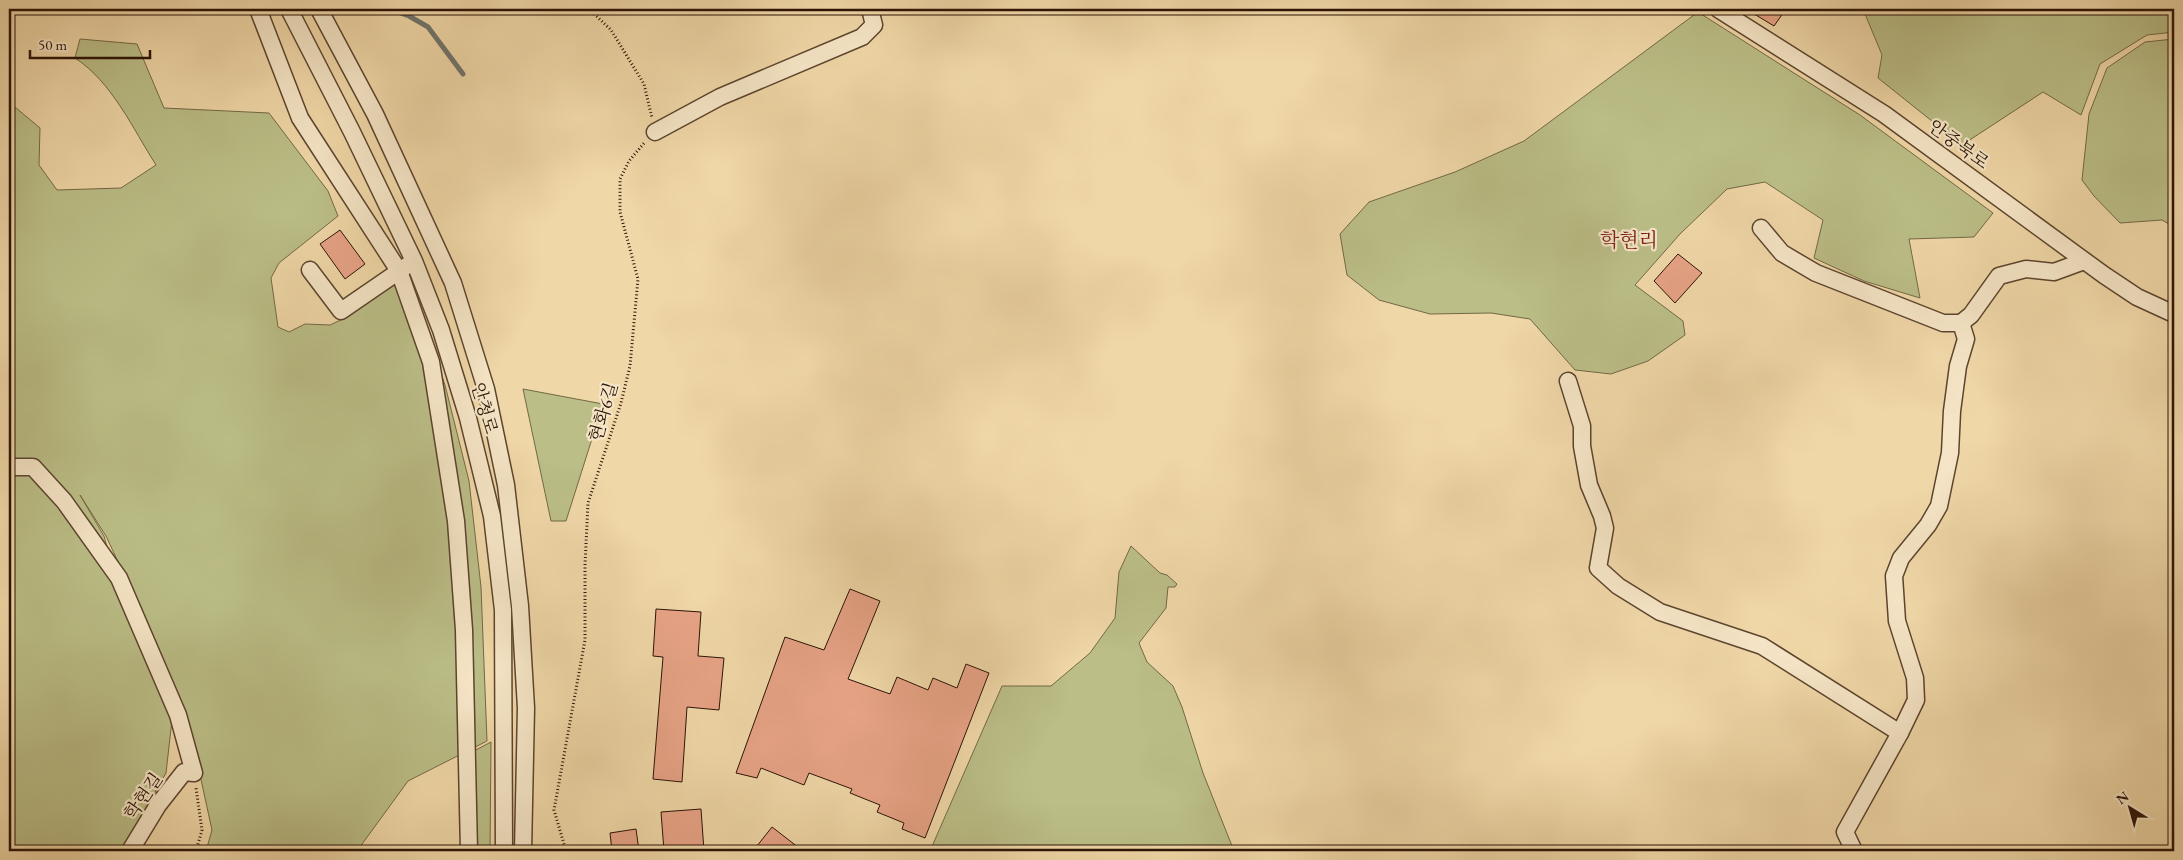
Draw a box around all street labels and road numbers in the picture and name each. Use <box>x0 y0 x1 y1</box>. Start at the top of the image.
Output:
street label: 안중북로 <box>1924 114 1994 174</box>
street label: 안청로 <box>467 380 503 436</box>
street label: 현화6길 <box>584 380 622 444</box>
street label: 학현길 <box>119 768 167 824</box>

